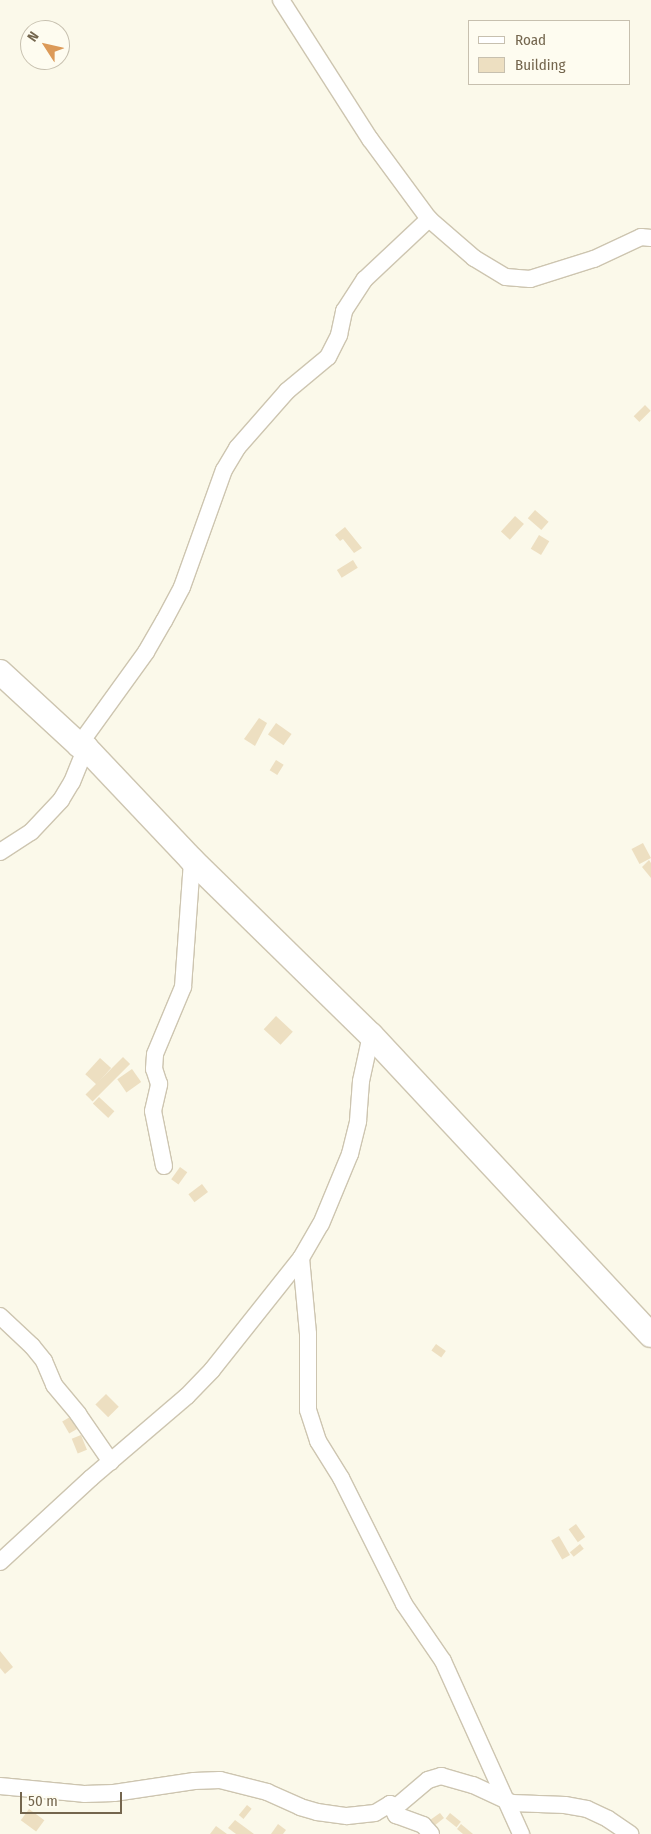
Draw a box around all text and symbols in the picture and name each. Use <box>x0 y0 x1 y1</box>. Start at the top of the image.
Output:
north arrow <box>20 20 70 70</box>
legend <box>468 20 631 85</box>
text: N <box>24 28 42 45</box>
text: Road <box>515 31 546 49</box>
text: Building <box>515 56 566 74</box>
scale bar <box>22 1782 125 1814</box>
text: 50 m <box>28 1792 58 1810</box>

